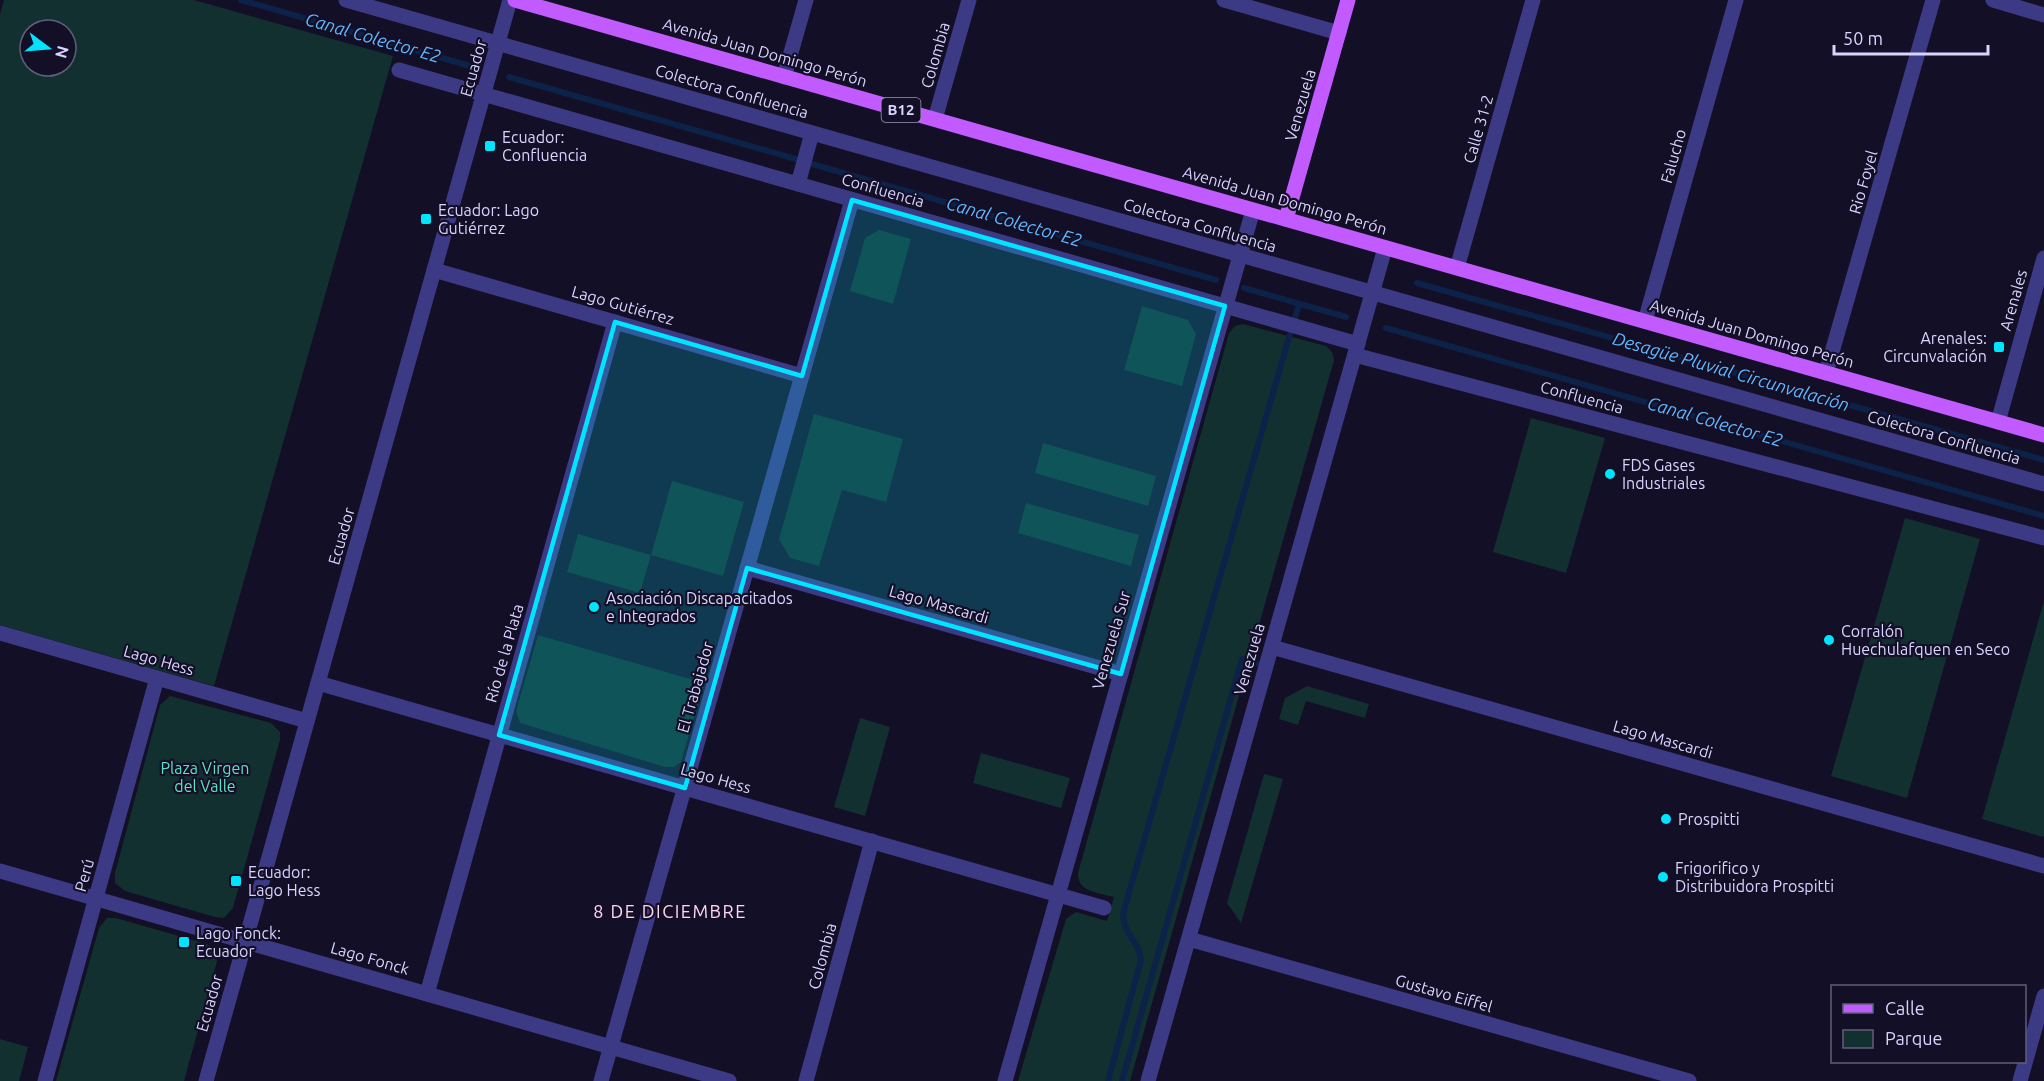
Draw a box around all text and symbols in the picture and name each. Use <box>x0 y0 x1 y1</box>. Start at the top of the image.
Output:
water label: Canal Colector E2 <box>303 8 443 66</box>
street label: Avenida Juan Domingo Perón <box>661 14 869 90</box>
north arrow <box>18 18 78 78</box>
scale bar <box>1834 18 1988 56</box>
street label: Colombia <box>917 20 953 90</box>
text: 50 m <box>1843 28 1883 48</box>
street label: Ecuador <box>456 37 490 99</box>
text: N <box>52 44 73 60</box>
street label: Colectora Confluencia <box>653 61 811 121</box>
street label: Venezuela <box>1281 67 1319 143</box>
street label: Calle 31-2 <box>1460 93 1496 165</box>
road number: B12 <box>882 98 920 122</box>
street label: Falucho <box>1657 127 1689 185</box>
place label: Ecuador: Confluencia <box>502 128 587 164</box>
marker: Ecuador: Confluencia <box>483 139 497 153</box>
street label: Rio Foyel <box>1845 148 1881 216</box>
street label: Avenida Juan Domingo Perón <box>1181 162 1389 238</box>
street label: Confluencia <box>840 170 926 210</box>
water label: Canal Colector E2 <box>944 192 1084 250</box>
street label: Colectora Confluencia <box>1121 195 1279 255</box>
place label: Ecuador: Lago Gutiérrez <box>438 201 539 237</box>
marker: Ecuador: Lago Gutiérrez <box>419 212 433 226</box>
street label: Arenales <box>1996 267 2030 333</box>
street label: Lago Gutiérrez <box>570 282 676 328</box>
street label: Avenida Juan Domingo Perón <box>1648 295 1856 371</box>
water label: Desagüe Pluvial Circunvalación <box>1611 328 1852 414</box>
place label: Arenales: Circunvalación <box>1883 329 1987 365</box>
marker: Arenales: Circunvalación <box>1992 340 2006 354</box>
street label: Confluencia <box>1539 377 1625 417</box>
water label: Canal Colector E2 <box>1645 392 1785 450</box>
street label: Colectora Confluencia <box>1865 407 2023 467</box>
place label: FDS Gases Industriales <box>1622 456 1705 492</box>
marker: FDS Gases Industriales <box>1603 467 1617 481</box>
street label: Ecuador <box>324 505 358 567</box>
street label: Lago Mascardi <box>887 581 991 627</box>
place label: Asociación Discapacitados e Integrados <box>606 589 793 625</box>
street label: Venezuela Sur <box>1088 589 1134 691</box>
marker: Asociación Discapacitados e Integrados <box>587 600 601 614</box>
street label: Río de la Plata <box>481 602 527 704</box>
street label: Venezuela <box>1230 621 1268 697</box>
place label: Corralón Huechulafquen en Seco <box>1841 622 2010 658</box>
marker: Corralón Huechulafquen en Seco <box>1822 633 1836 647</box>
street label: El Trabajador <box>673 639 717 735</box>
street label: Lago Hess <box>122 641 196 679</box>
street label: Lago Mascardi <box>1611 716 1715 762</box>
park label: Plaza Virgen del Valle <box>160 759 250 795</box>
street label: Lago Hess <box>679 759 753 797</box>
place label: Prospitti <box>1678 810 1740 828</box>
marker: Prospitti <box>1659 812 1673 826</box>
street label: Perú <box>71 857 97 893</box>
place label: Frigorifico y Distribuidora Prospitti <box>1675 859 1834 895</box>
place label: Ecuador: Lago Hess <box>248 863 321 899</box>
marker: Frigorifico y Distribuidora Prospitti <box>1656 870 1670 884</box>
marker: Ecuador: Lago Hess <box>229 874 243 888</box>
district label: 8 DE DICIEMBRE <box>593 901 747 921</box>
street label: Colombia <box>805 921 839 991</box>
place label: Lago Fonck: Ecuador <box>196 924 281 960</box>
marker: Lago Fonck: Ecuador <box>177 935 191 949</box>
street label: Lago Fonck <box>329 938 411 978</box>
street label: Gustavo Eiffel <box>1393 971 1495 1015</box>
street label: Ecuador <box>192 972 226 1034</box>
legend <box>1831 985 2026 1063</box>
text: Calle <box>1885 998 1925 1018</box>
text: Parque <box>1885 1028 1942 1048</box>

